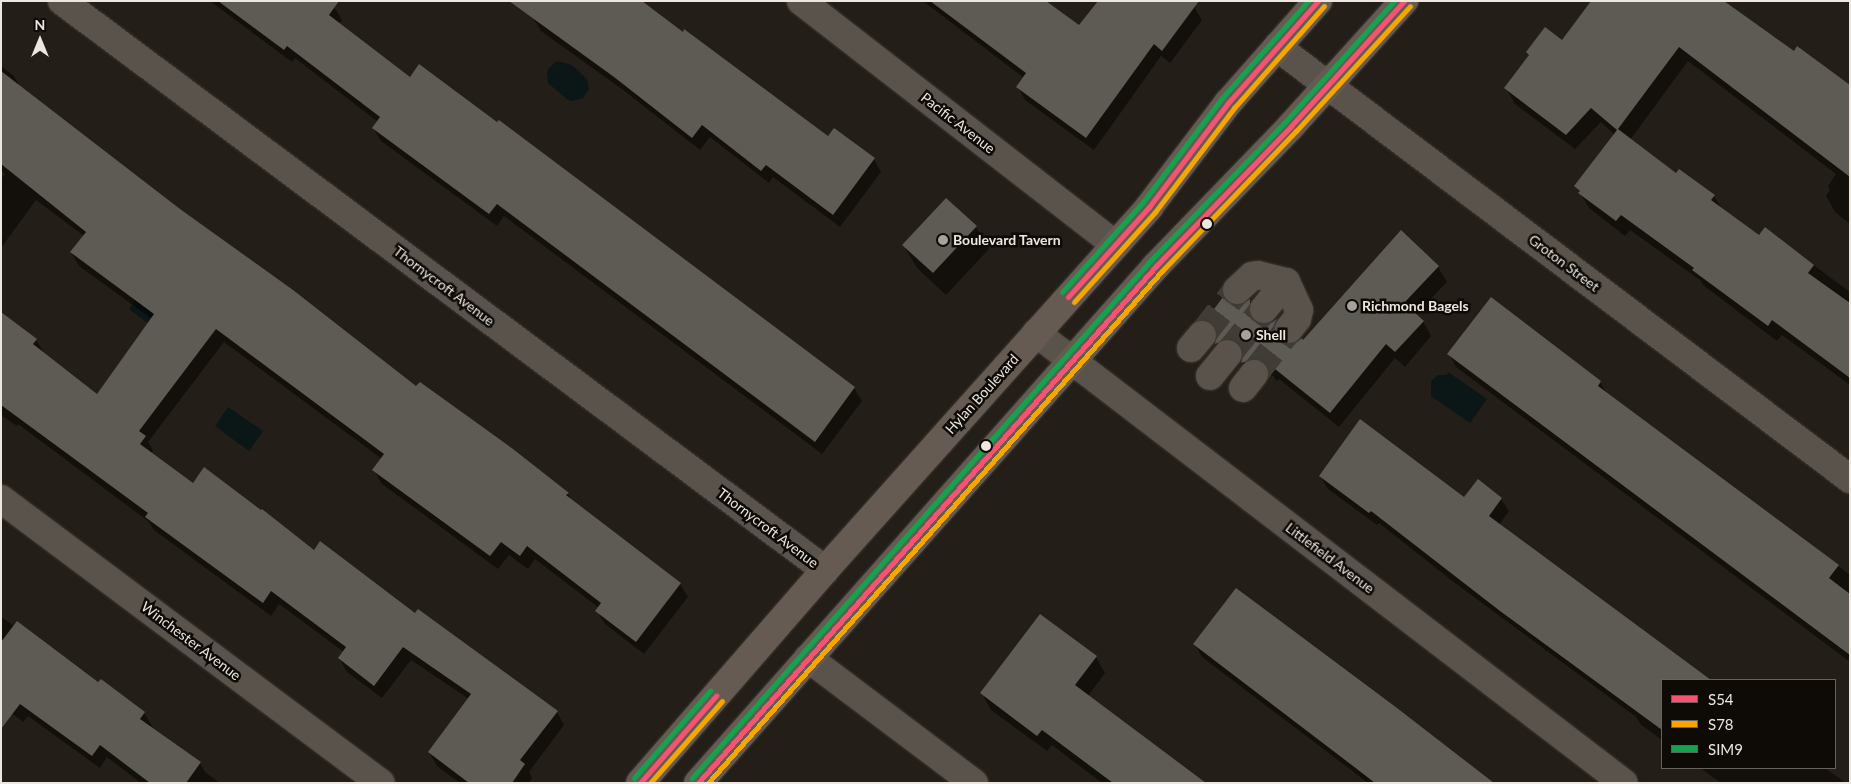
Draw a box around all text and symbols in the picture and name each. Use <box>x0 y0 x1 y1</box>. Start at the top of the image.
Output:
north arrow <box>15 15 65 65</box>
text: N <box>35 16 45 33</box>
street label: Pacific Avenue <box>917 89 999 157</box>
unlabelled marker <box>1202 219 1212 229</box>
street label: Groton Street <box>1525 231 1603 295</box>
place label: Boulevard Tavern <box>953 232 1061 248</box>
marker: Boulevard Tavern <box>937 234 949 246</box>
street label: Thornycroft Avenue <box>390 242 498 330</box>
place label: Richmond Bagels <box>1362 298 1469 314</box>
marker: Richmond Bagels <box>1346 300 1358 312</box>
place label: Shell <box>1256 327 1286 343</box>
marker: Shell <box>1240 329 1252 341</box>
street label: Hylan Boulevard <box>942 351 1022 437</box>
unlabelled marker <box>981 441 991 451</box>
street label: Thornycroft Avenue <box>714 484 822 572</box>
street label: Littlefield Avenue <box>1282 519 1378 597</box>
street label: Winchester Avenue <box>138 598 244 684</box>
legend <box>1661 679 1836 769</box>
text: S54 <box>1708 690 1734 708</box>
text: S78 <box>1708 715 1734 733</box>
text: SIM9 <box>1708 740 1743 758</box>

